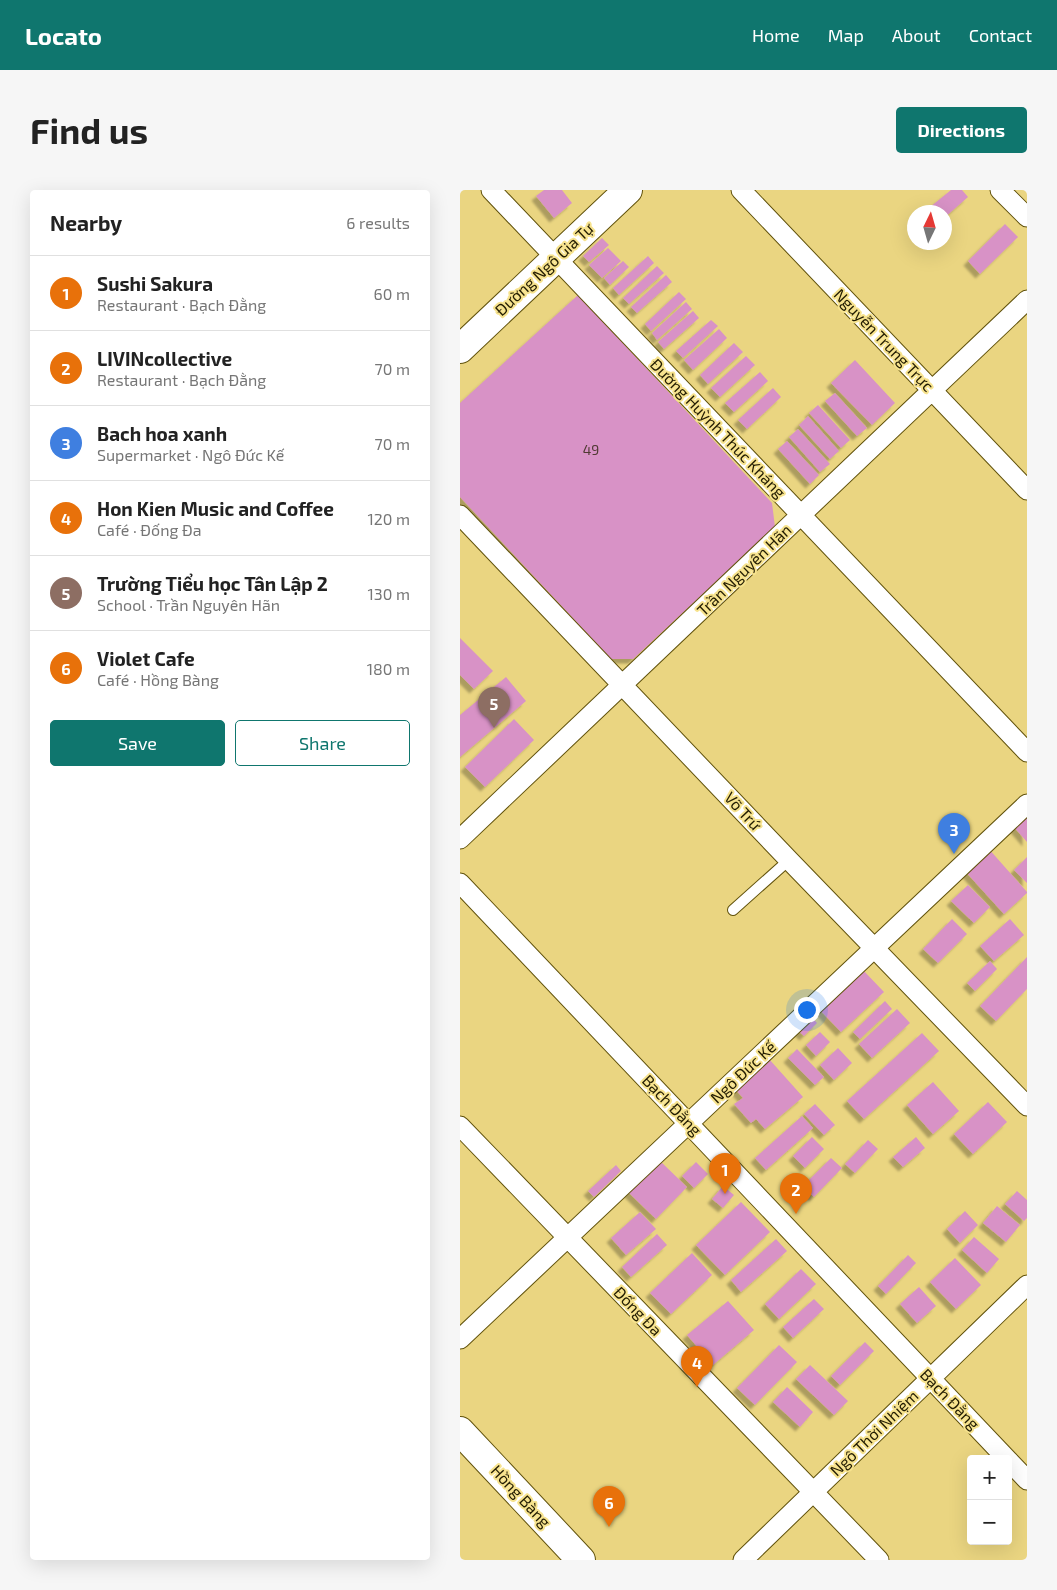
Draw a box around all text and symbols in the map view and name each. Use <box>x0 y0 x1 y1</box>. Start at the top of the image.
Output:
text: Locato <box>25 21 102 50</box>
text: Home <box>752 24 800 46</box>
text: Map <box>828 24 864 46</box>
text: About <box>892 24 941 46</box>
text: Contact <box>969 24 1032 46</box>
button: Directions <box>896 107 1027 153</box>
text: Find us <box>30 109 148 151</box>
north arrow <box>907 205 952 250</box>
text: Nearby <box>50 210 122 235</box>
text: 6 results <box>346 213 410 232</box>
street label: Đường Ngô Gia Tự <box>491 218 597 319</box>
text: Sushi Sakura <box>97 272 213 295</box>
text: 1 <box>63 284 69 303</box>
text: 60 m <box>374 284 410 303</box>
street label: Nguyễn Trung Trực <box>831 284 938 395</box>
text: Restaurant · Bạch Đằng <box>97 295 266 314</box>
text: LIVINcollective <box>97 347 232 370</box>
street label: Đường Huỳnh Thúc Kháng <box>647 354 790 501</box>
text: 2 <box>61 359 71 378</box>
text: 70 m <box>375 359 410 378</box>
text: Restaurant · Bạch Đằng <box>97 370 266 389</box>
text: Bach hoa xanh <box>97 422 227 445</box>
text: 3 <box>61 434 71 453</box>
text: 70 m <box>375 434 410 453</box>
house number: 49 <box>583 441 599 458</box>
text: Supermarket · Ngô Đức Kế <box>97 445 284 464</box>
text: Hon Kien Music and Coffee <box>97 497 334 520</box>
text: 4 <box>61 509 71 528</box>
text: 120 m <box>367 509 410 528</box>
text: Café · Đống Đa <box>97 520 201 539</box>
street label: Trần Nguyên Hãn <box>693 520 795 619</box>
text: Trường Tiểu học Tân Lập 2 <box>97 572 328 595</box>
text: 5 <box>62 584 70 603</box>
text: 130 m <box>368 584 410 603</box>
text: School · Trần Nguyên Hãn <box>97 595 280 614</box>
text: Violet Cafe <box>97 647 195 670</box>
text: 6 <box>61 659 71 678</box>
text: 180 m <box>367 659 410 678</box>
text: Café · Hồng Bàng <box>97 670 219 689</box>
pin: 5 <box>478 687 510 728</box>
button: Save <box>50 720 225 766</box>
button: Share <box>235 720 410 766</box>
street label: Võ Trứ <box>721 788 766 834</box>
pin: 3 <box>938 813 970 854</box>
your location <box>794 997 820 1023</box>
street label: Ngô Đức Kế <box>706 1036 780 1107</box>
street label: Bạch Đằng <box>639 1070 706 1139</box>
pin: 1 <box>709 1153 741 1194</box>
pin: 2 <box>780 1173 812 1214</box>
street label: Đống Đa <box>610 1282 666 1339</box>
pin: 4 <box>681 1346 713 1387</box>
street label: Bạch Đằng <box>917 1364 984 1433</box>
street label: Ngô Thời Nhiệm <box>826 1386 922 1479</box>
map controls <box>967 1455 1012 1545</box>
button: + <box>967 1455 1012 1500</box>
street label: Hồng Bàng <box>488 1460 555 1531</box>
pin: 6 <box>593 1486 625 1527</box>
button: − <box>967 1500 1012 1545</box>

